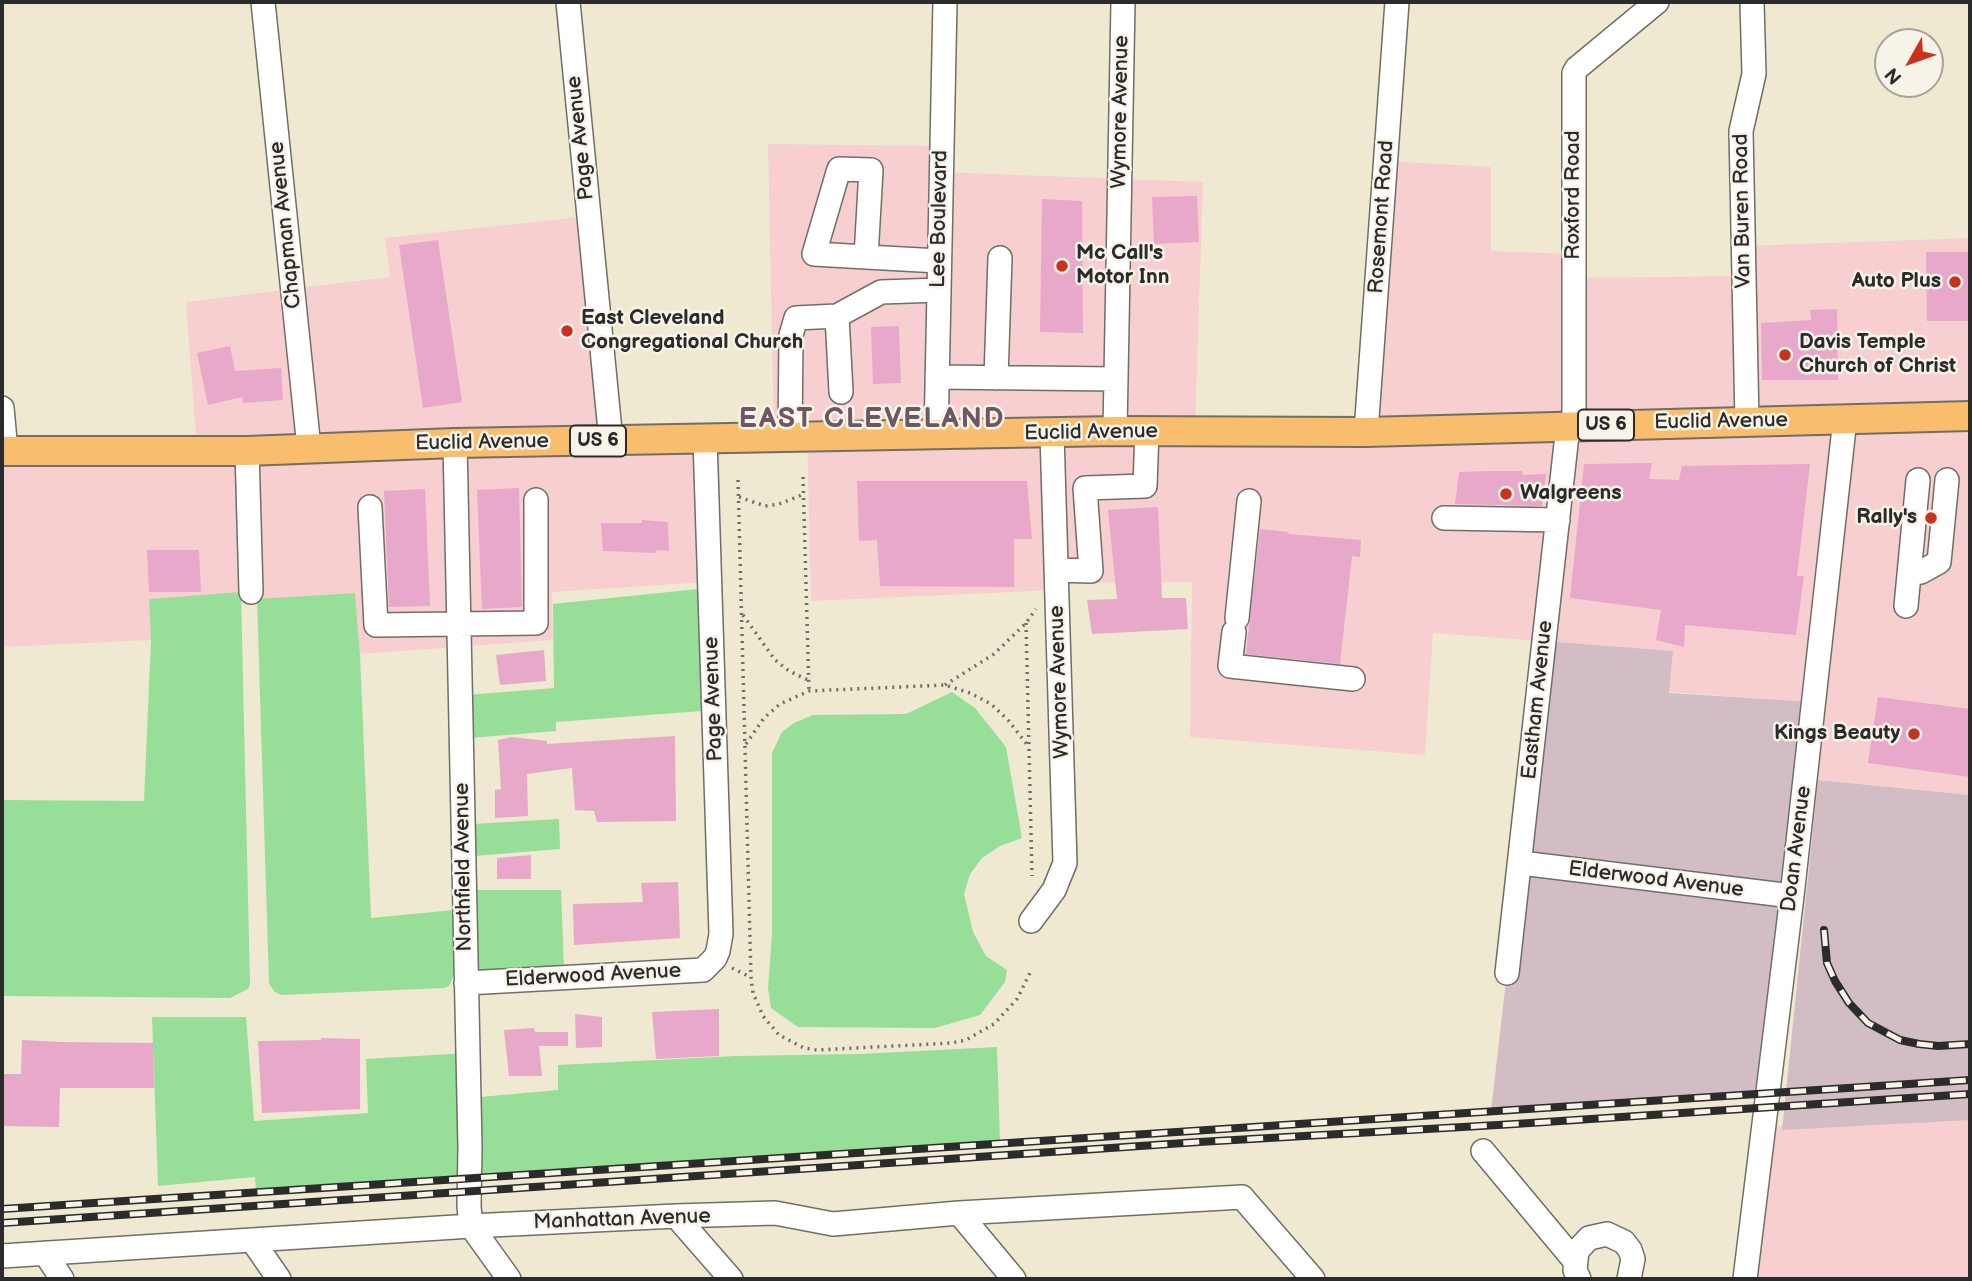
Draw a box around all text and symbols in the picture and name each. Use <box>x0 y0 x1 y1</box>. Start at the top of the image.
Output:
north arrow <box>1874 28 1944 98</box>
street label: Wymore Avenue <box>1107 35 1135 189</box>
text: N <box>1881 63 1907 88</box>
street label: Page Avenue <box>562 75 600 201</box>
street label: Roxford Road <box>1561 130 1587 260</box>
street label: Van Buren Road <box>1729 133 1757 289</box>
street label: Rosemont Road <box>1364 139 1400 295</box>
street label: Chapman Avenue <box>265 140 307 310</box>
street label: Lee Boulevard <box>926 150 954 288</box>
place label: Mc Call's Motor Inn <box>1076 241 1169 291</box>
marker: Mc Call's Motor Inn <box>1054 258 1070 274</box>
place label: Auto Plus <box>1852 269 1941 295</box>
marker: Auto Plus <box>1947 274 1963 290</box>
place label: East Cleveland Congregational Church <box>581 306 803 356</box>
marker: East Cleveland Congregational Church <box>559 323 575 339</box>
place label: Davis Temple Church of Christ <box>1799 330 1956 380</box>
marker: Davis Temple Church of Christ <box>1777 347 1793 363</box>
district label: EAST CLEVELAND <box>741 403 1003 437</box>
street label: Euclid Avenue <box>1654 408 1788 436</box>
road number: US 6 <box>1578 410 1634 440</box>
street label: Euclid Avenue <box>1024 419 1158 447</box>
road number: US 6 <box>570 426 626 456</box>
street label: Euclid Avenue <box>415 429 549 457</box>
place label: Walgreens <box>1520 481 1622 507</box>
marker: Walgreens <box>1498 486 1514 502</box>
place label: Rally's <box>1856 505 1917 531</box>
marker: Rally's <box>1923 510 1939 526</box>
street label: Wymore Avenue <box>1045 605 1075 759</box>
street label: Eastham Avenue <box>1517 619 1559 781</box>
street label: Page Avenue <box>699 636 729 762</box>
place label: Kings Beauty <box>1774 721 1900 747</box>
marker: Kings Beauty <box>1906 726 1922 742</box>
street label: Northfield Avenue <box>450 782 478 952</box>
street label: Doan Avenue <box>1777 785 1817 913</box>
street label: Elderwood Avenue <box>1567 857 1745 903</box>
street label: Elderwood Avenue <box>504 959 682 993</box>
street label: Manhattan Avenue <box>533 1204 711 1236</box>

